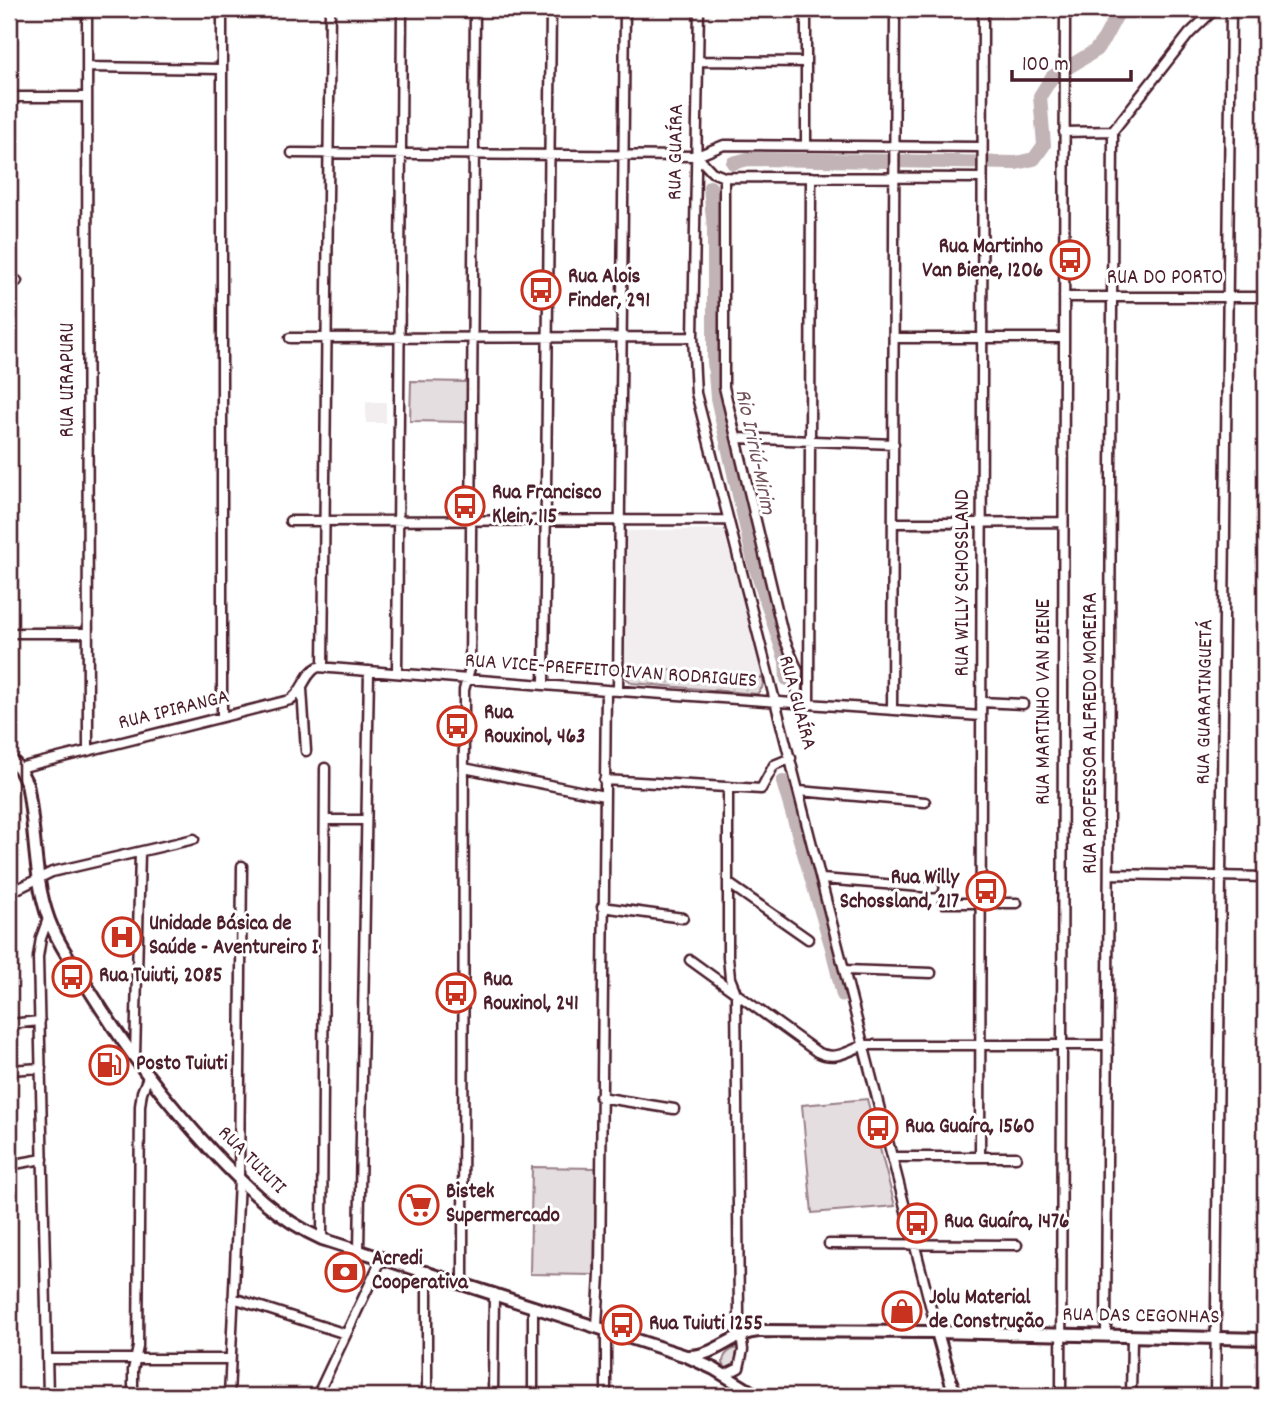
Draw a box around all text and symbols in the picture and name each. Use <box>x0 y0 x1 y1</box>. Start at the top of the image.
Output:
scale bar <box>1012 38 1130 82</box>
text: 100 m <box>1022 51 1069 81</box>
street label: RUA GUAÍRA <box>661 104 693 200</box>
place label: Rua Martinho Van Biene, 1206 <box>922 233 1043 287</box>
bus stop icon: Rua Martinho Van Biene, 1206 <box>1049 239 1091 281</box>
place label: Rua Alois Finder, 291 <box>568 263 650 317</box>
street label: RUA DO PORTO <box>1107 264 1223 294</box>
bus stop icon: Rua Alois Finder, 291 <box>520 269 562 311</box>
street label: RUA UIRAPURU <box>54 323 84 437</box>
water label: Rio Iririú-Mirim <box>725 386 784 519</box>
place label: Rua Francisco Klein, 115 <box>492 479 602 533</box>
bus stop icon: Rua Francisco Klein, 115 <box>444 485 486 527</box>
street label: RUA WILLY SCHOSSLAND <box>949 489 979 677</box>
street label: RUA PROFESSOR ALFREDO MOREIRA <box>1077 592 1107 874</box>
street label: RUA MARTINHO VAN BIENE <box>1030 598 1060 805</box>
street label: RUA GUARATINGUETÁ <box>1190 619 1222 785</box>
street label: RUA VICE-PREFEITO IVAN RODRIGUES <box>464 647 758 697</box>
street label: RUA GUAÍRA <box>769 653 823 753</box>
street label: RUA IPIRANGA <box>115 683 233 739</box>
place label: Rua Rouxinol, 463 <box>484 699 585 753</box>
bus stop icon: Rua Rouxinol, 463 <box>436 705 478 747</box>
place label: Rua Willy Schossland, 217 <box>840 864 960 918</box>
bus stop icon: Rua Willy Schossland, 217 <box>965 870 1007 912</box>
place label: Unidade Básica de Saúde - Aventureiro I <box>149 910 319 964</box>
hospital icon: Unidade Básica de Saúde - Aventureiro I <box>101 916 143 958</box>
bus stop icon: Rua Tuiuti, 2085 <box>51 956 93 998</box>
place label: Rua Tuiuti, 2085 <box>99 962 223 992</box>
place label: Rua Rouxinol, 241 <box>483 966 579 1020</box>
bus stop icon: Rua Rouxinol, 241 <box>435 972 477 1014</box>
fuel station icon: Posto Tuiuti <box>88 1044 130 1086</box>
place label: Posto Tuiuti <box>136 1050 228 1080</box>
bus stop icon: Rua Guaíra, 1560 <box>857 1107 899 1149</box>
place label: Rua Guaíra, 1560 <box>905 1113 1035 1143</box>
street label: RUA TUIUTI <box>210 1120 293 1203</box>
place label: Bistek Supermercado <box>446 1178 560 1232</box>
supermarket icon: Bistek Supermercado <box>398 1184 440 1226</box>
bus stop icon: Rua Guaíra, 1476 <box>896 1202 938 1244</box>
place label: Rua Guaíra, 1476 <box>944 1208 1069 1238</box>
place label: Acredi Cooperativa <box>372 1245 469 1299</box>
bank icon: Acredi Cooperativa <box>324 1251 366 1293</box>
place label: Jolu Material de Construção <box>929 1284 1044 1338</box>
shop icon: Jolu Material de Construção <box>881 1290 923 1332</box>
street label: RUA DAS CEGONHAS <box>1062 1301 1220 1333</box>
bus stop icon: Rua Tuiuti 1255 <box>601 1304 643 1346</box>
place label: Rua Tuiuti 1255 <box>649 1310 763 1340</box>

